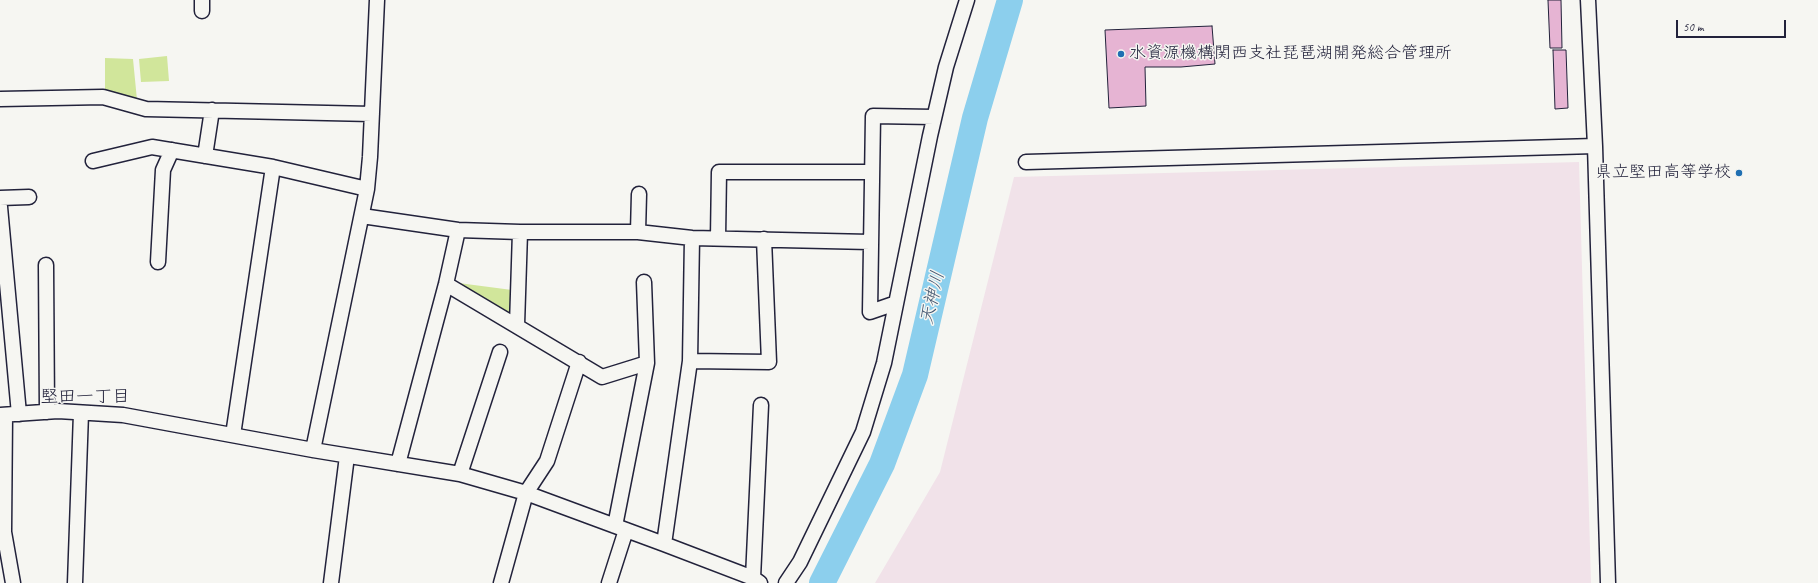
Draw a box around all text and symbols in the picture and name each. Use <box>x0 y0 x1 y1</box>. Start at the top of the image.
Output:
scale bar <box>1678 12 1788 38</box>
text: 50 m <box>1683 19 1703 35</box>
place label: 水資源機構関西支社琵琶湖開発総合管理所 <box>1129 44 1452 64</box>
marker: 水資源機構関西支社琵琶湖開発総合管理所 <box>1116 49 1126 59</box>
place label: 県立堅田高等学校 <box>1595 163 1731 183</box>
marker: 県立堅田高等学校 <box>1734 168 1744 178</box>
water label: 天神川 <box>916 269 950 327</box>
district label: 堅田一丁目 <box>40 386 130 408</box>

